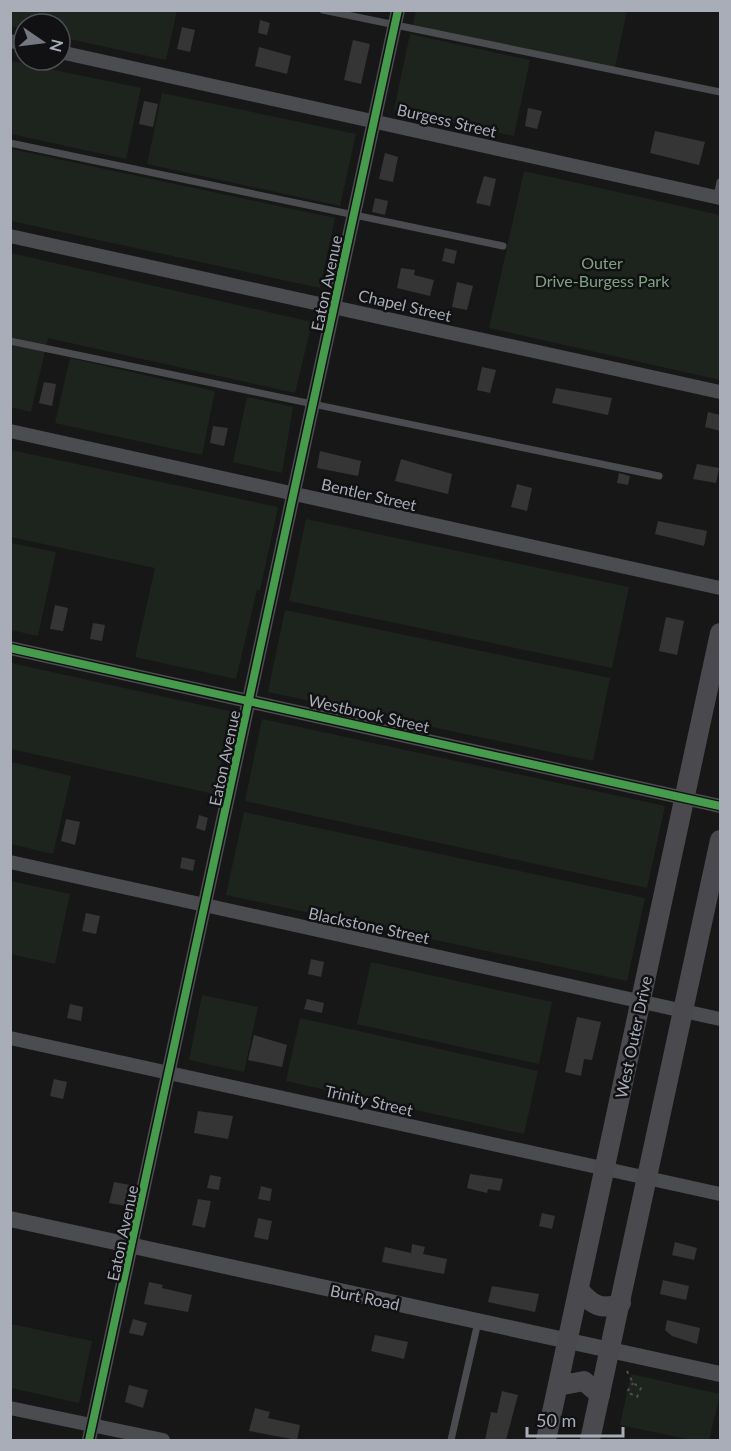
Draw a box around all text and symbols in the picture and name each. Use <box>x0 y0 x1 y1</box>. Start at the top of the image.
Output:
north arrow <box>12 12 72 72</box>
text: N <box>46 37 68 54</box>
street label: Burgess Street <box>395 99 499 141</box>
street label: Eaton Avenue <box>307 233 345 333</box>
park label: Outer Drive-Burgess Park <box>535 253 670 290</box>
street label: Chapel Street <box>357 285 454 325</box>
street label: Bentler Street <box>320 474 419 514</box>
street label: Westbrook Street <box>307 690 432 736</box>
street label: Eaton Avenue <box>205 708 243 808</box>
street label: Blackstone Street <box>307 903 431 947</box>
street label: West Outer Drive <box>611 974 655 1100</box>
street label: Trinity Street <box>323 1081 415 1119</box>
street label: Eaton Avenue <box>103 1183 141 1283</box>
street label: Burt Road <box>329 1280 401 1314</box>
scale bar <box>527 1400 623 1438</box>
text: 50 m <box>536 1409 576 1431</box>

